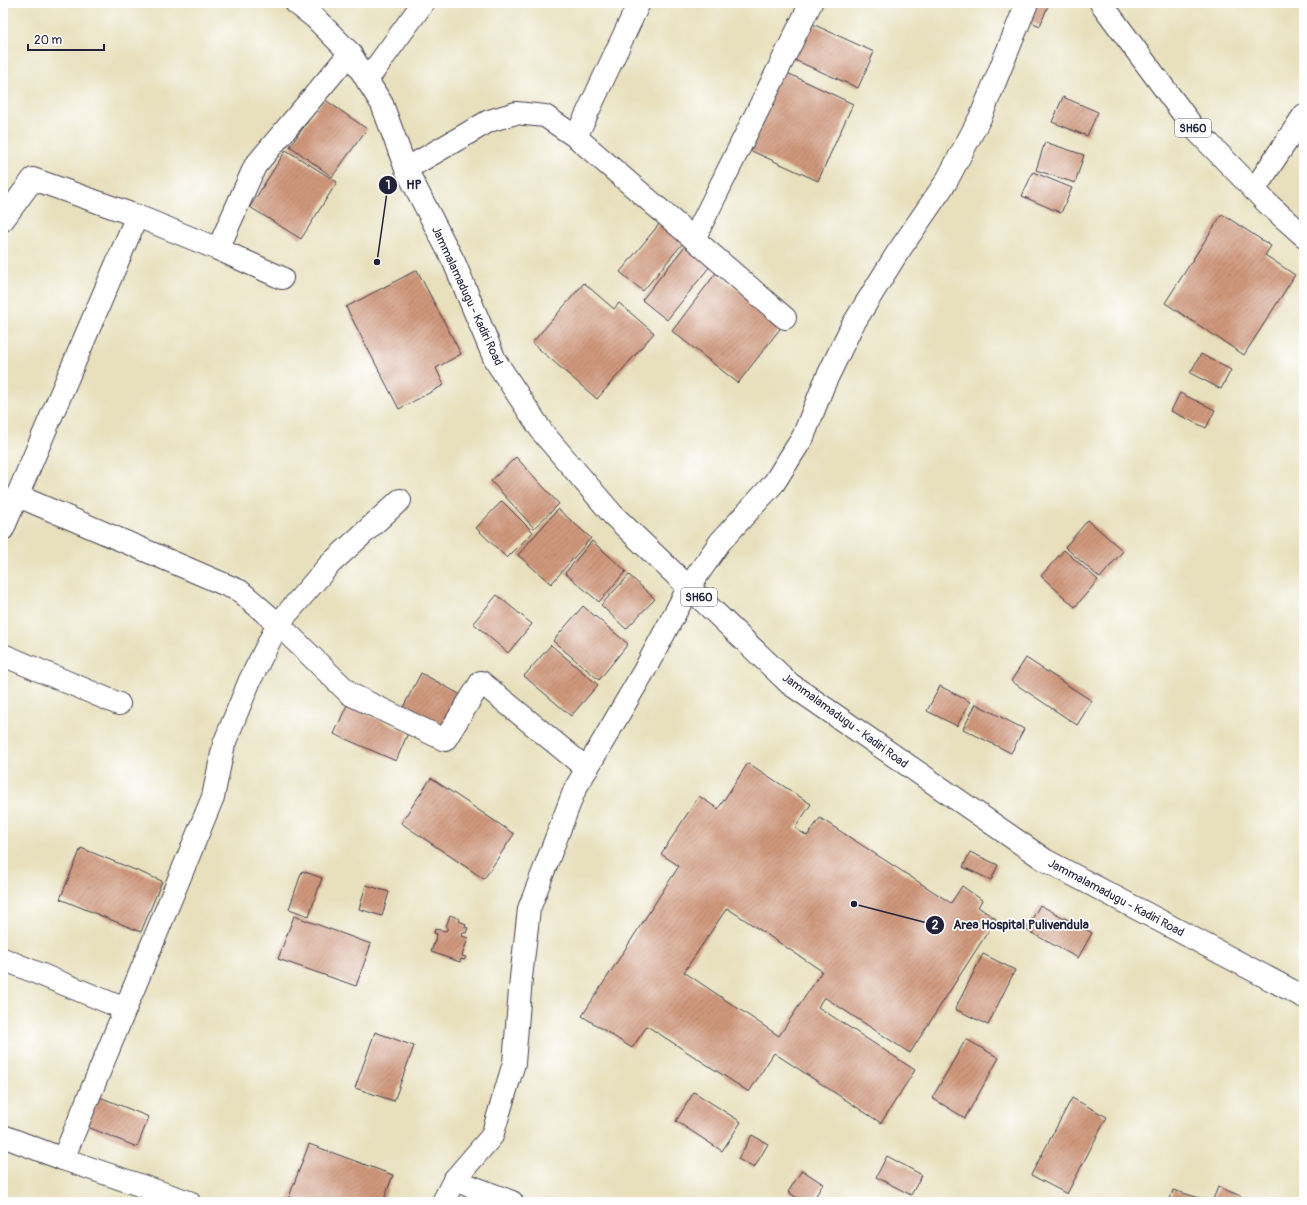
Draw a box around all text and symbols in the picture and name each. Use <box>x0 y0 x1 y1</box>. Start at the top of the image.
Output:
scale bar <box>28 26 104 52</box>
text: 20 m <box>34 33 63 48</box>
road number: SH60 <box>1175 119 1211 137</box>
callout: HP <box>378 172 430 197</box>
text: HP <box>406 177 422 193</box>
text: 1 <box>386 178 390 193</box>
street label: Jammalamadugu - Kadiri Road <box>428 224 506 368</box>
road number: SH60 <box>681 588 717 606</box>
street label: Jammalamadugu - Kadiri Road <box>779 670 911 772</box>
street label: Jammalamadugu - Kadiri Road <box>1045 856 1187 940</box>
callout: Area Hospital Pulivendula <box>925 912 1097 937</box>
text: Area Hospital Pulivendula <box>953 917 1089 933</box>
text: 2 <box>932 918 939 933</box>

